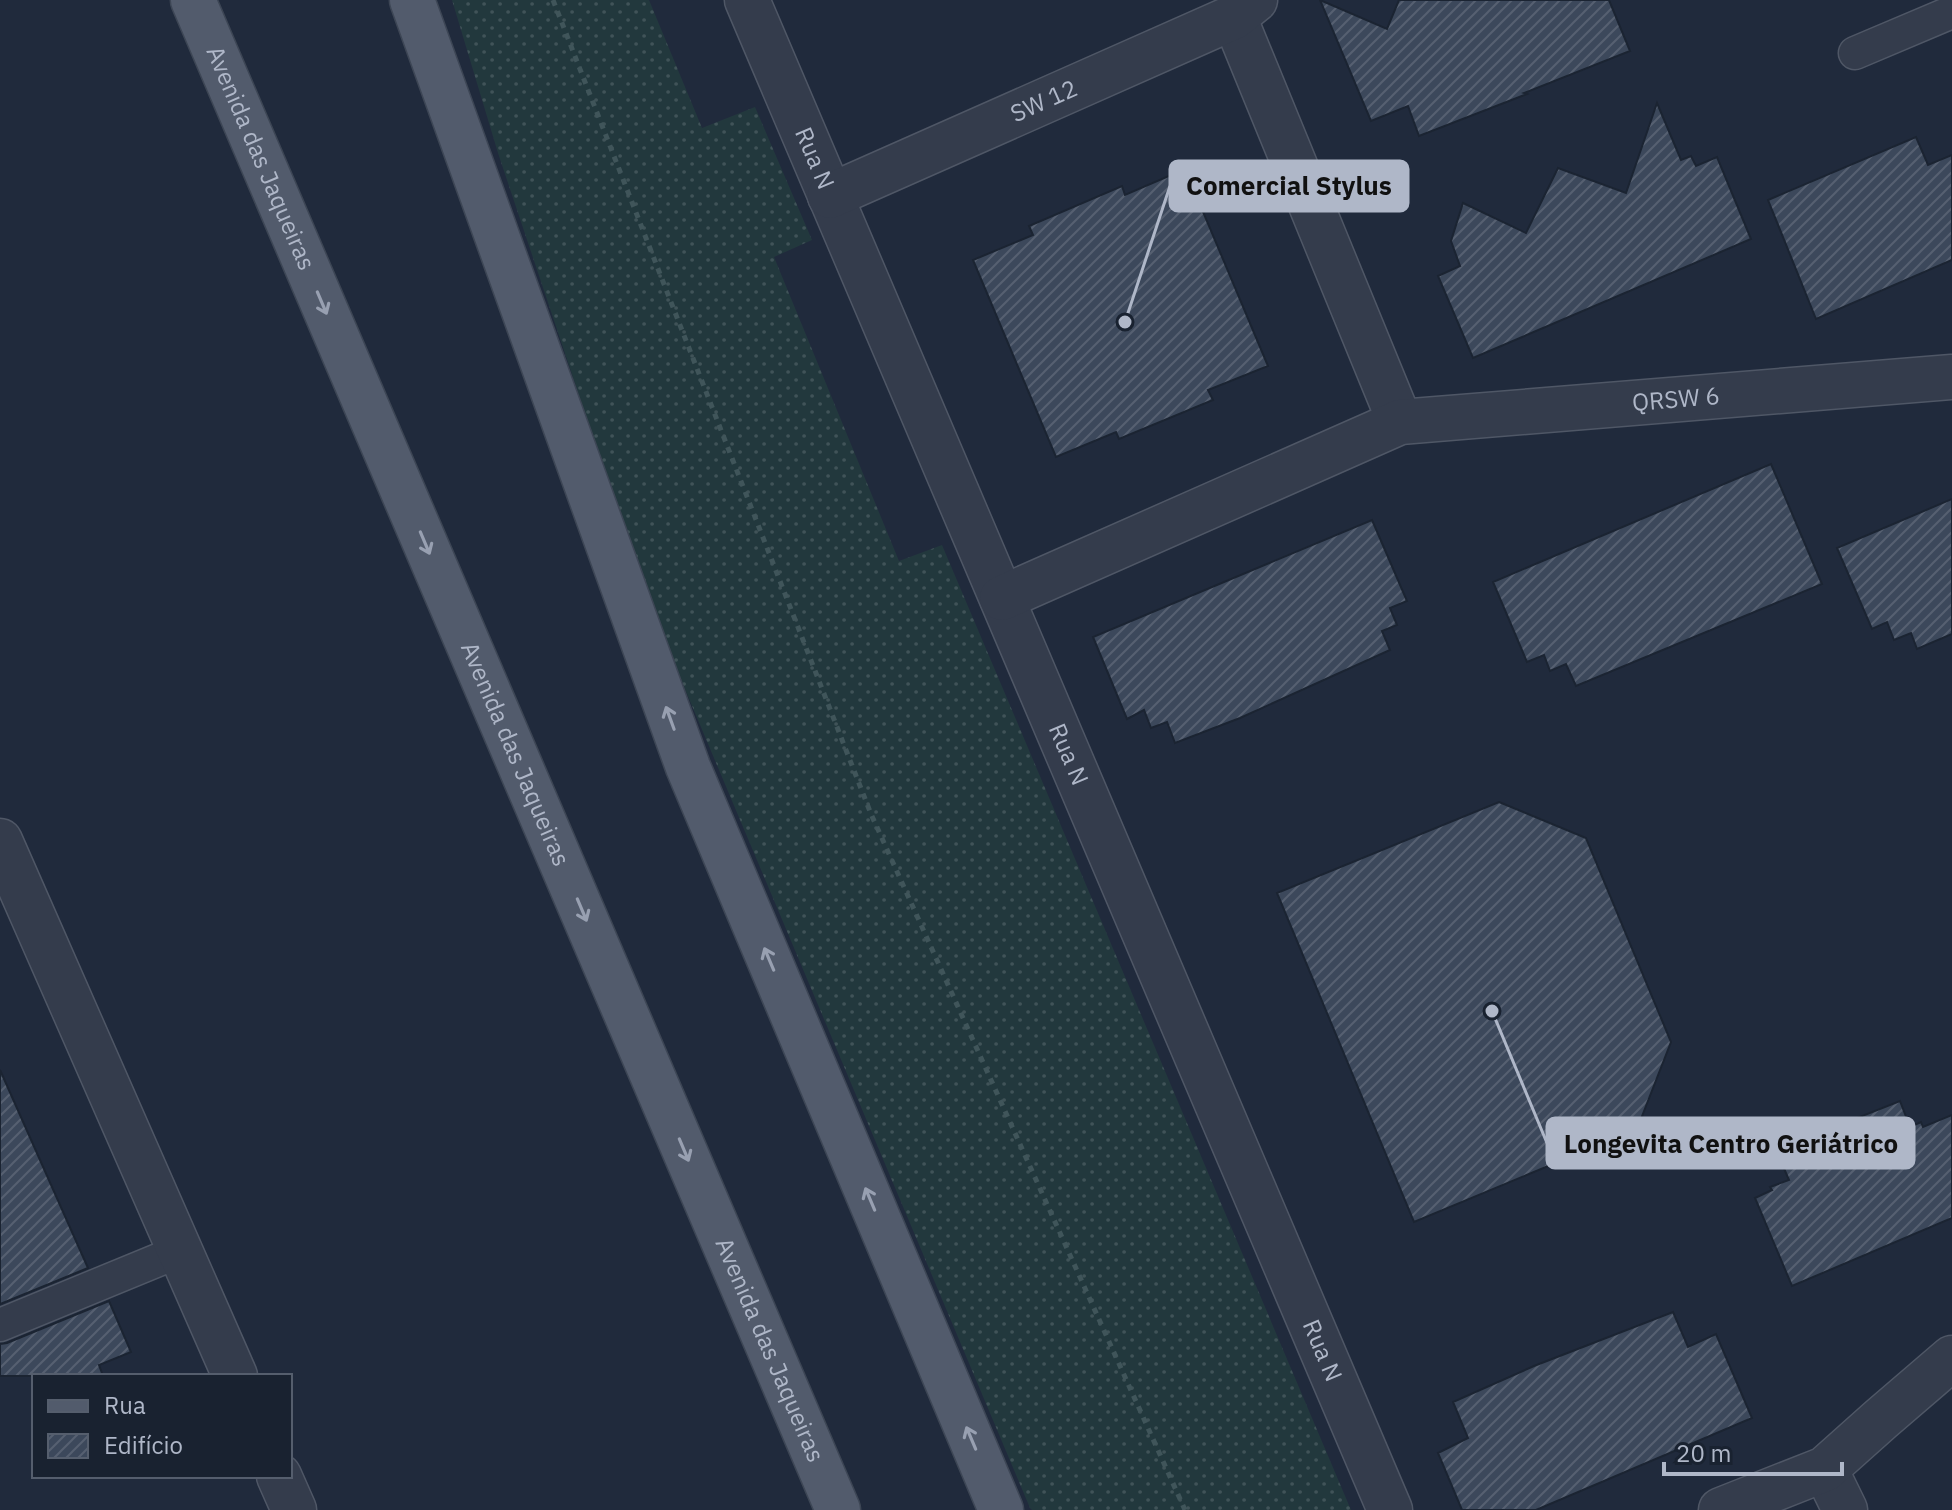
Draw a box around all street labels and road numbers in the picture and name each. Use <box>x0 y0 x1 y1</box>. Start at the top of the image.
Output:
street label: Avenida das Jaqueiras <box>199 41 324 275</box>
street label: SW 12 <box>1005 72 1082 129</box>
street label: Rua N <box>788 122 843 194</box>
street label: QRSW 6 <box>1631 379 1721 418</box>
street label: Avenida das Jaqueiras <box>454 637 578 871</box>
street label: Rua N <box>1042 718 1097 790</box>
street label: Avenida das Jaqueiras <box>709 1233 833 1467</box>
street label: Rua N <box>1296 1314 1350 1386</box>

